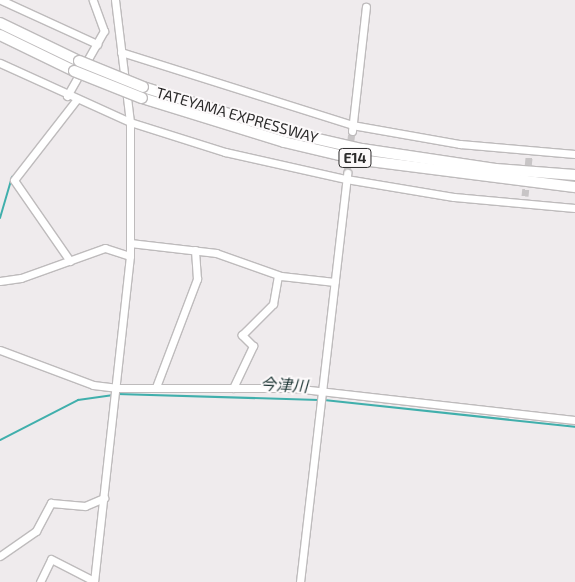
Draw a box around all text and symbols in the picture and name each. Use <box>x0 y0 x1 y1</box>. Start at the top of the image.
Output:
street label: TATEYAMA EXPRESSWAY <box>154 83 320 147</box>
road number: E14 <box>338 146 372 170</box>
water label: 今津川 <box>260 374 308 396</box>

